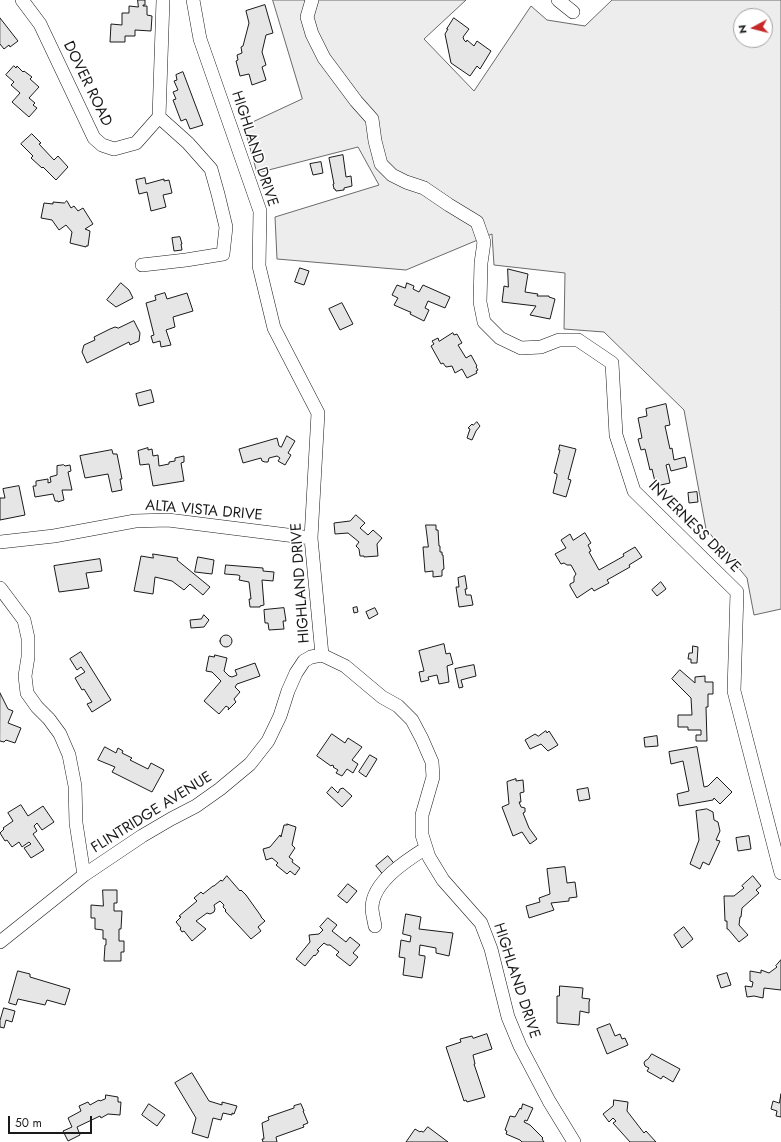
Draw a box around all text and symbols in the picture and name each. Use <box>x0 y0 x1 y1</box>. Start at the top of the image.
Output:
north arrow <box>733 8 773 48</box>
text: N <box>734 24 751 35</box>
street label: DOVER ROAD <box>59 38 115 130</box>
street label: HIGHLAND DRIVE <box>227 89 281 209</box>
street label: INVERNESS DRIVE <box>644 477 744 577</box>
street label: ALTA VISTA DRIVE <box>145 497 263 525</box>
street label: HIGHLAND DRIVE <box>288 522 314 644</box>
street label: FLINTRIDGE AVENUE <box>88 769 216 857</box>
street label: HIGHLAND DRIVE <box>489 921 543 1041</box>
scale bar <box>10 1108 94 1134</box>
text: 50 m <box>15 1114 42 1132</box>

